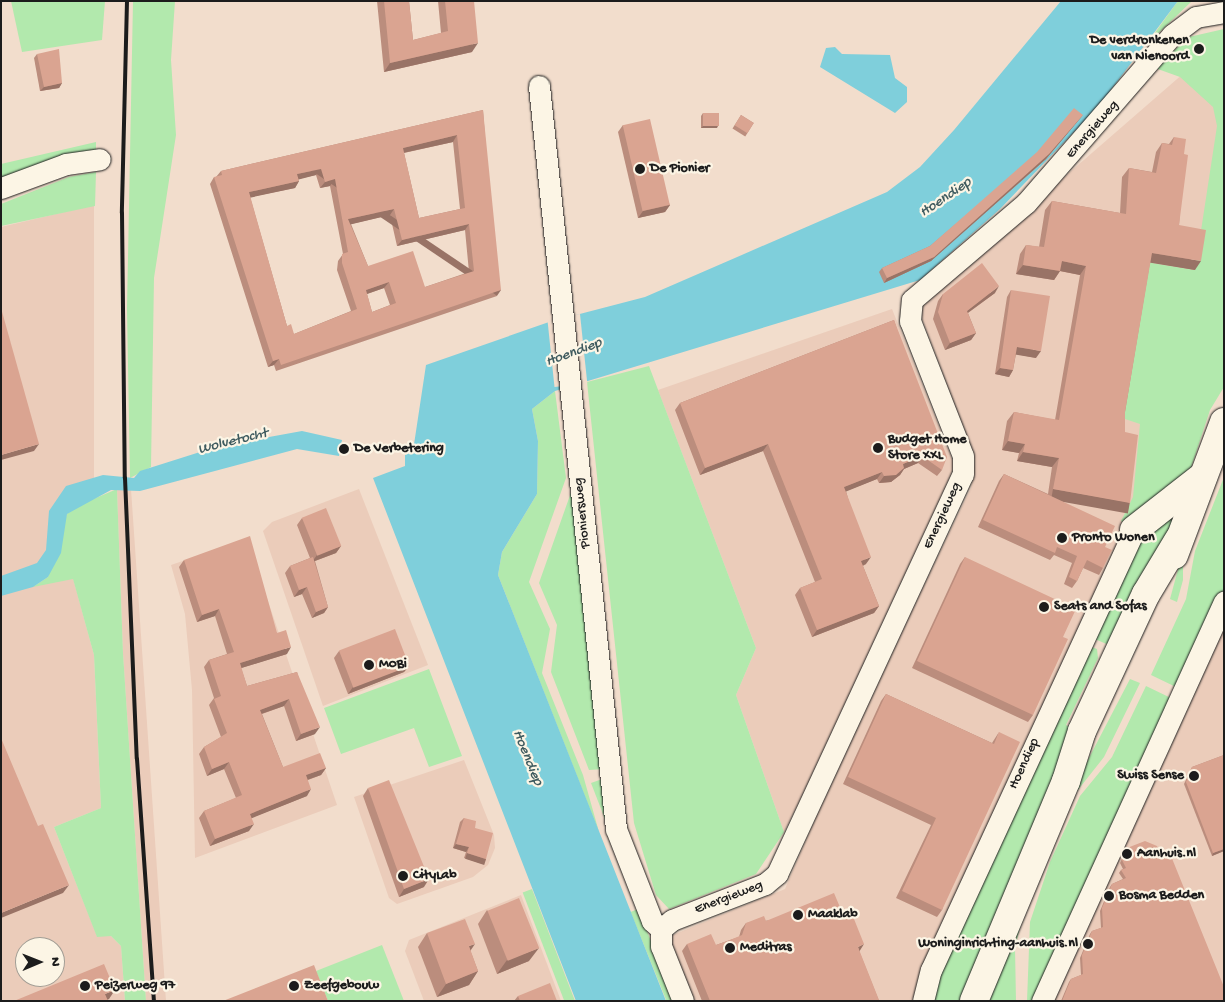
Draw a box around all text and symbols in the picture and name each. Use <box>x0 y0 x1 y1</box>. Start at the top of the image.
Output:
place label: De verdronkenen van Nienoord <box>1090 33 1189 65</box>
marker: De verdronkenen van Nienoord <box>1193 43 1205 55</box>
street label: Energieweg <box>1063 97 1123 163</box>
place label: De Pionier <box>650 161 710 177</box>
marker: De Pionier <box>634 163 646 175</box>
water label: Hoendiep <box>917 174 975 222</box>
water label: Hoendiep <box>543 335 605 371</box>
water label: Wolvetocht <box>196 425 270 459</box>
place label: Budget Home Store XXL <box>888 432 967 464</box>
place label: De Verbetering <box>354 441 444 457</box>
marker: Budget Home Store XXL <box>872 442 884 454</box>
marker: De Verbetering <box>338 443 350 455</box>
street label: Pioniersweg <box>571 477 595 549</box>
street label: Energieweg <box>920 480 966 552</box>
place label: Pronto Wonen <box>1072 530 1155 546</box>
marker: Pronto Wonen <box>1056 532 1068 544</box>
place label: Seats and Sofas <box>1054 599 1147 615</box>
marker: Seats and Sofas <box>1038 601 1050 613</box>
place label: M0Bi <box>379 657 407 673</box>
marker: M0Bi <box>363 659 375 671</box>
water label: Hoendiep <box>508 728 546 788</box>
street label: Hoendiep <box>1006 736 1044 792</box>
place label: Swiss Sense <box>1117 768 1184 784</box>
marker: Swiss Sense <box>1188 770 1200 782</box>
place label: Aanhuis.nl <box>1137 846 1196 862</box>
marker: Aanhuis.nl <box>1121 848 1133 860</box>
place label: CityLab <box>413 868 457 884</box>
marker: CityLab <box>397 870 409 882</box>
street label: Energieweg <box>692 877 766 919</box>
place label: Bosma Bedden <box>1119 888 1204 904</box>
marker: Bosma Bedden <box>1103 890 1115 902</box>
place label: Maaklab <box>808 907 858 923</box>
marker: Maaklab <box>792 909 804 921</box>
place label: Woninginrichting-aanhuis.nl <box>918 936 1078 952</box>
north arrow <box>15 937 65 987</box>
marker: Woninginrichting-aanhuis.nl <box>1082 938 1094 950</box>
place label: Meditras <box>740 940 792 956</box>
marker: Meditras <box>724 942 736 954</box>
text: N <box>46 957 63 966</box>
place label: Peizerweg 97 <box>95 978 175 994</box>
place label: Zeefgebouw <box>304 978 379 994</box>
marker: Peizerweg 97 <box>79 980 91 992</box>
marker: Zeefgebouw <box>288 980 300 992</box>

